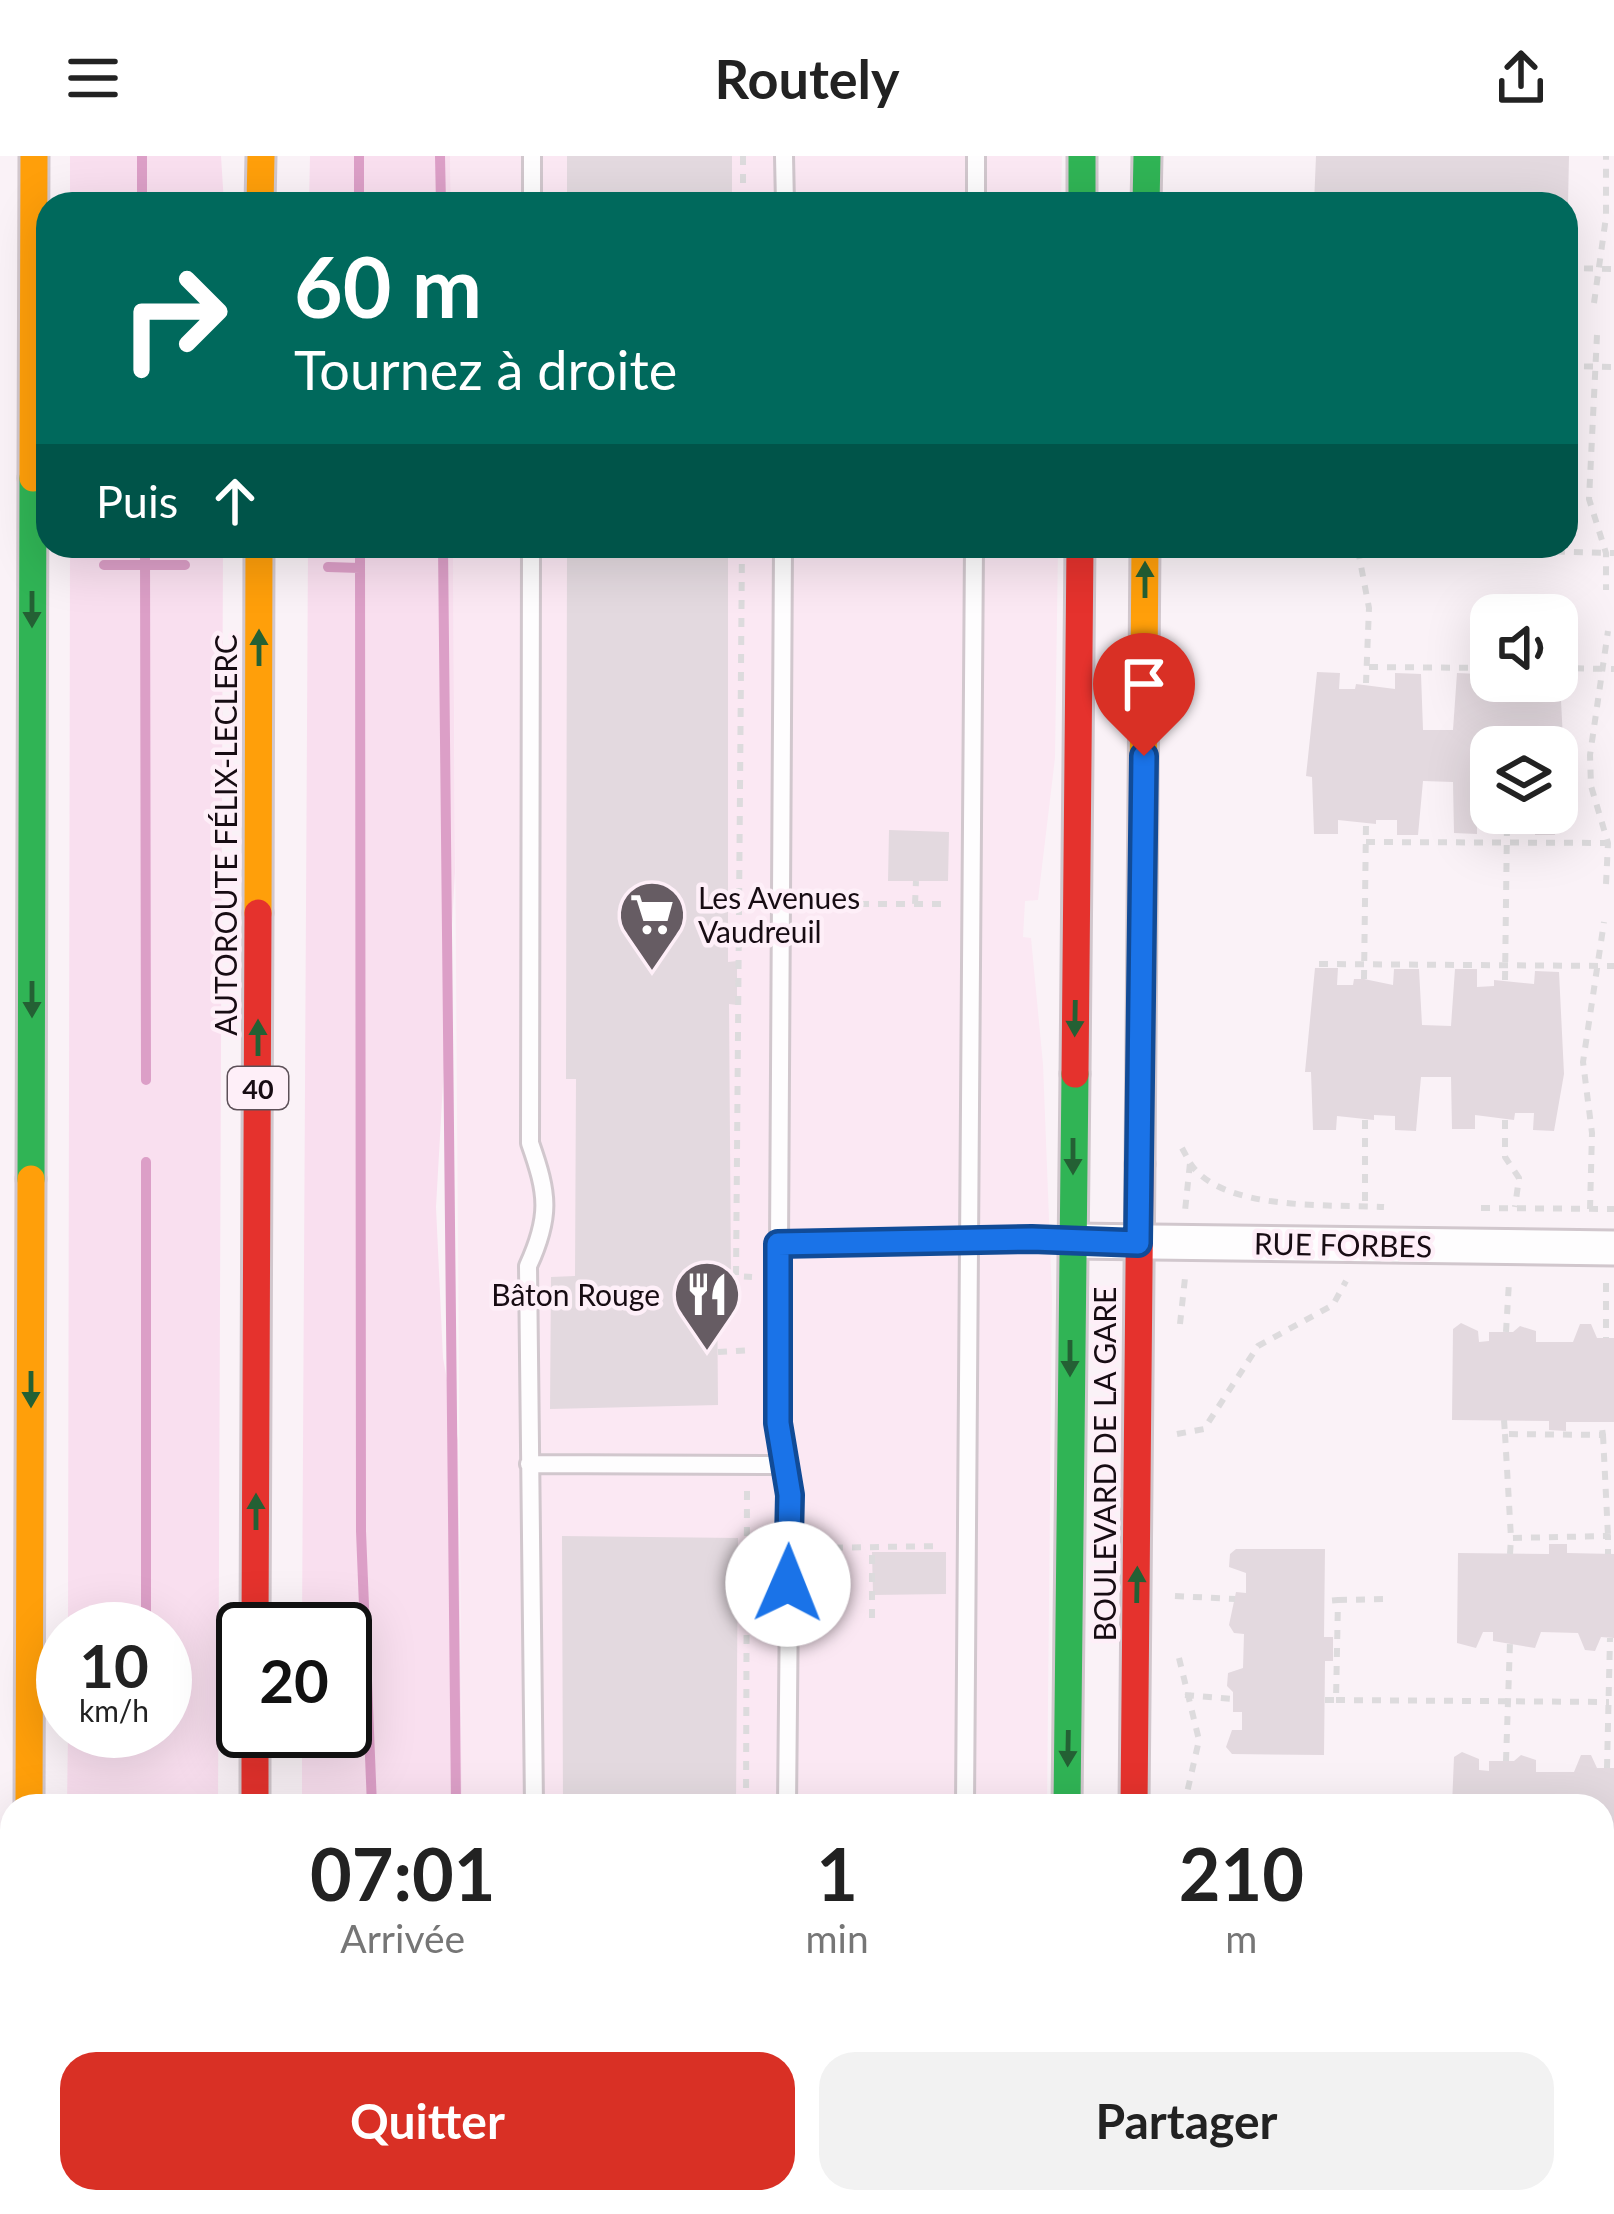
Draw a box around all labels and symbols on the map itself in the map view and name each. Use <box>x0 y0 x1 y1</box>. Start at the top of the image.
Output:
one-way arrow <box>1135 560 1154 598</box>
one-way arrow <box>23 591 42 629</box>
one-way arrow <box>249 628 269 666</box>
pin <box>1093 633 1195 756</box>
street label: AUTOROUTE FÉLIX-LECLERC <box>207 634 243 1036</box>
supermarket icon: Les Avenues Vaudreuil <box>617 879 687 973</box>
place label: Les Avenues Vaudreuil <box>698 879 860 949</box>
one-way arrow <box>22 981 41 1019</box>
one-way arrow <box>1065 1000 1085 1038</box>
one-way arrow <box>248 1018 268 1056</box>
road number: 40 <box>228 1067 288 1109</box>
one-way arrow <box>1064 1138 1083 1176</box>
street label: RUE FORBES <box>1254 1224 1432 1264</box>
restaurant icon: Bâton Rouge <box>672 1259 742 1353</box>
place label: Bâton Rouge <box>491 1276 660 1312</box>
street label: BOULEVARD DE LA GARE <box>1086 1287 1122 1641</box>
one-way arrow <box>1060 1340 1080 1378</box>
one-way arrow <box>21 1371 41 1409</box>
one-way arrow <box>246 1492 266 1530</box>
position arrow <box>725 1521 851 1647</box>
one-way arrow <box>1127 1565 1147 1603</box>
speed limit sign: 20 <box>216 1602 372 1758</box>
one-way arrow <box>1058 1730 1078 1768</box>

